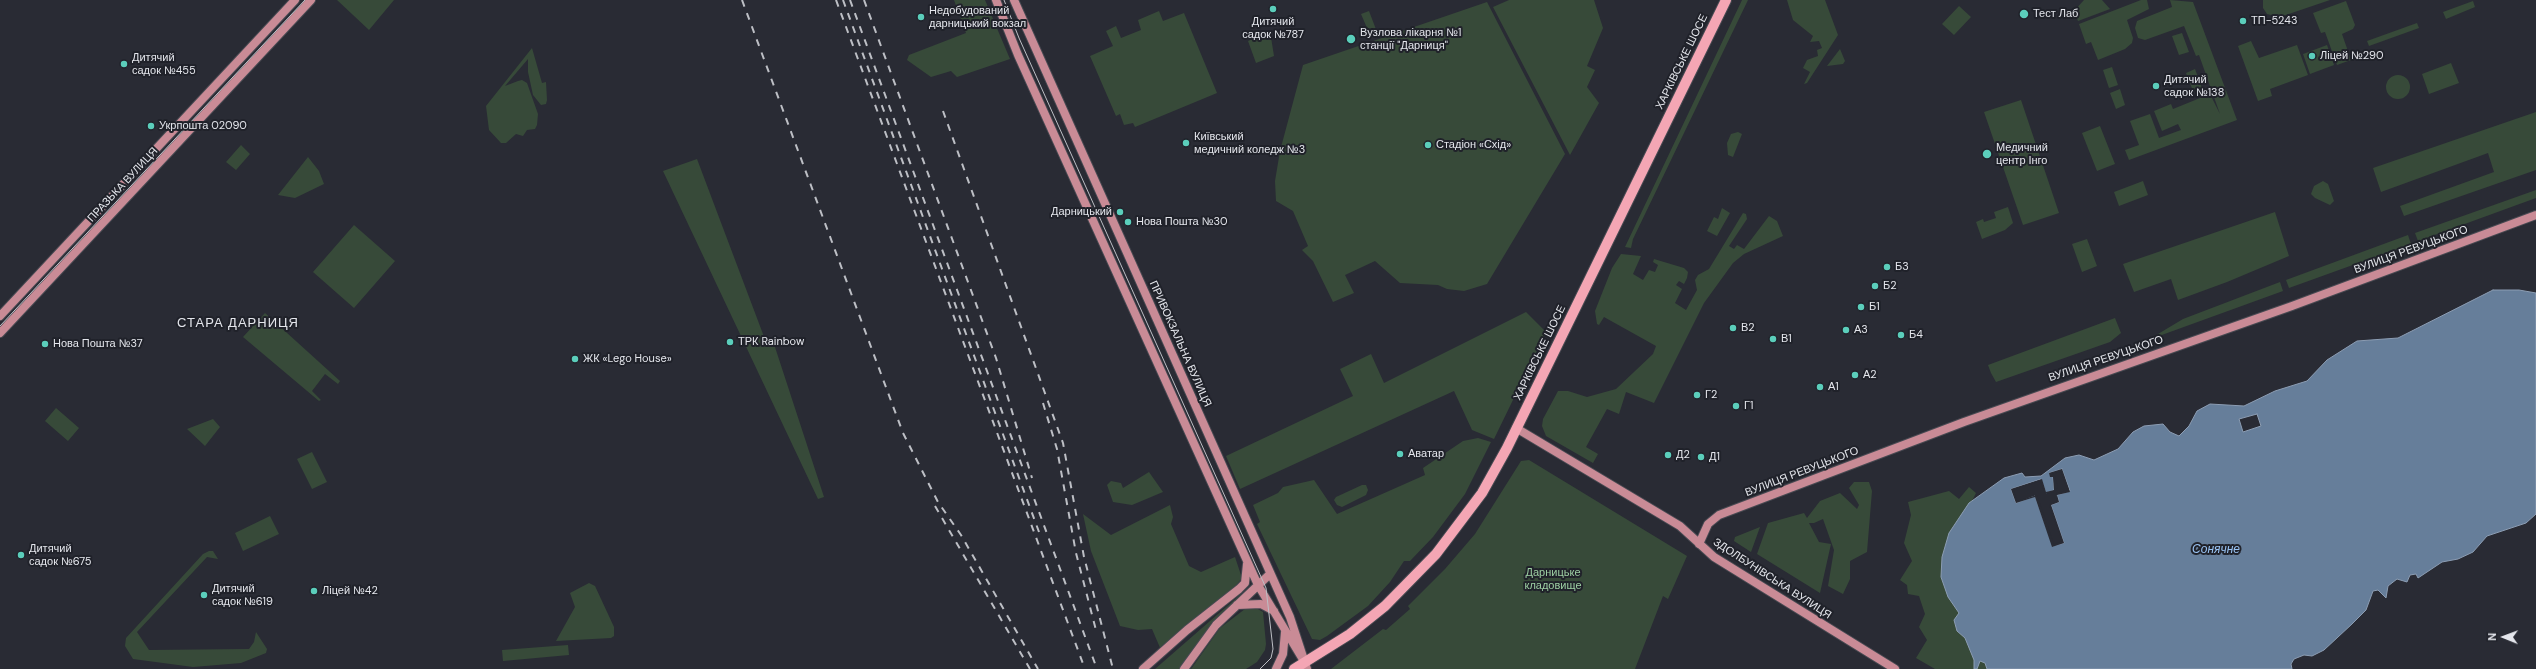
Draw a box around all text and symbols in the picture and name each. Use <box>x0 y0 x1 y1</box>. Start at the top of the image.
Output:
place label: Недобудований дарницький вокзал <box>929 4 1026 30</box>
marker: Дитячий садок №787 <box>1268 4 1278 14</box>
place label: Тест Лаб <box>2033 7 2078 21</box>
marker: Тест Лаб <box>2018 8 2030 20</box>
marker: Недобудований дарницький вокзал <box>916 12 926 22</box>
street label: ХАРКІВСЬКЕ ШОСЕ <box>1653 12 1711 112</box>
place label: ТП-5243 <box>2251 14 2297 28</box>
place label: Дитячий садок №787 <box>1242 15 1304 41</box>
marker: ТП-5243 <box>2238 16 2248 26</box>
place label: Вузлова лікарня №1 станції "Дарниця" <box>1360 26 1461 52</box>
marker: Вузлова лікарня №1 станції "Дарниця" <box>1345 33 1357 45</box>
place label: Ліцей №290 <box>2320 49 2383 63</box>
place label: Дитячий садок №455 <box>132 51 196 77</box>
marker: Ліцей №290 <box>2307 51 2317 61</box>
marker: Дитячий садок №455 <box>119 59 129 69</box>
place label: Дитячий садок №138 <box>2164 73 2224 99</box>
marker: Дитячий садок №138 <box>2151 81 2161 91</box>
place label: Укрпошта 02090 <box>159 119 247 133</box>
marker: Укрпошта 02090 <box>146 121 156 131</box>
place label: Київський медичний коледж №3 <box>1194 130 1305 156</box>
marker: Київський медичний коледж №3 <box>1181 138 1191 148</box>
place label: Стадіон «Схід» <box>1436 138 1511 152</box>
marker: Стадіон «Схід» <box>1423 140 1433 150</box>
place label: Медичний центр Інго <box>1996 141 2048 167</box>
street label: ПРАЗЬКА ВУЛИЦЯ <box>85 145 161 225</box>
marker: Медичний центр Інго <box>1981 148 1993 160</box>
place label: Дарницький <box>1051 205 1112 219</box>
marker: Дарницький <box>1115 207 1125 217</box>
place label: Нова Пошта №30 <box>1136 215 1227 229</box>
marker: Нова Пошта №30 <box>1123 217 1133 227</box>
street label: ВУЛИЦЯ РЕВУЦЬКОГО <box>2352 223 2470 277</box>
place label: Б3 <box>1895 260 1909 274</box>
marker: Б3 <box>1882 262 1892 272</box>
street label: ПРИВОКЗАЛЬНА ВУЛИЦЯ <box>1146 279 1214 409</box>
place label: Б2 <box>1883 279 1897 293</box>
marker: Б2 <box>1870 281 1880 291</box>
place label: Б1 <box>1869 300 1880 314</box>
marker: Б1 <box>1856 302 1866 312</box>
street label: ХАРКІВСЬКЕ ШОСЕ <box>1511 303 1569 403</box>
district label: СТАРА ДАРНИЦЯ <box>177 316 299 332</box>
place label: В2 <box>1741 321 1755 335</box>
marker: В2 <box>1728 323 1738 333</box>
place label: А3 <box>1854 323 1868 337</box>
marker: А3 <box>1841 325 1851 335</box>
place label: Б4 <box>1909 328 1923 342</box>
marker: Б4 <box>1896 330 1906 340</box>
place label: В1 <box>1781 332 1792 346</box>
street label: ВУЛИЦЯ РЕВУЦЬКОГО <box>2047 333 2165 385</box>
marker: В1 <box>1768 334 1778 344</box>
place label: ТРК Rainbow <box>738 335 804 349</box>
place label: Нова Пошта №37 <box>53 337 143 351</box>
marker: ТРК Rainbow <box>725 337 735 347</box>
marker: Нова Пошта №37 <box>40 339 50 349</box>
place label: ЖК «Lego House» <box>583 352 672 366</box>
marker: ЖК «Lego House» <box>570 354 580 364</box>
place label: А2 <box>1863 368 1877 382</box>
marker: А2 <box>1850 370 1860 380</box>
place label: А1 <box>1828 380 1839 394</box>
marker: А1 <box>1815 382 1825 392</box>
place label: Г2 <box>1705 388 1717 402</box>
marker: Г2 <box>1692 390 1702 400</box>
place label: Г1 <box>1744 399 1753 413</box>
marker: Г1 <box>1731 401 1741 411</box>
street label: ВУЛИЦЯ РЕВУЦЬКОГО <box>1743 444 1861 500</box>
place label: Аватар <box>1408 447 1444 461</box>
place label: Д2 <box>1676 448 1690 462</box>
marker: Аватар <box>1395 449 1405 459</box>
marker: Д2 <box>1663 450 1673 460</box>
place label: Д1 <box>1709 450 1720 464</box>
marker: Д1 <box>1696 452 1706 462</box>
street label: ЗДОЛБУНІВСЬКА ВУЛИЦЯ <box>1710 536 1834 622</box>
place label: Дитячий садок №675 <box>29 542 92 568</box>
water label: Сонячне <box>2192 543 2240 557</box>
marker: Дитячий садок №675 <box>16 550 26 560</box>
park label: Дарницьке кладовище <box>1524 566 1582 592</box>
place label: Дитячий садок №619 <box>212 582 273 608</box>
place label: Ліцей №42 <box>322 584 378 598</box>
marker: Ліцей №42 <box>309 586 319 596</box>
marker: Дитячий садок №619 <box>199 590 209 600</box>
north arrow <box>2484 617 2524 657</box>
text: N <box>2485 633 2499 641</box>

